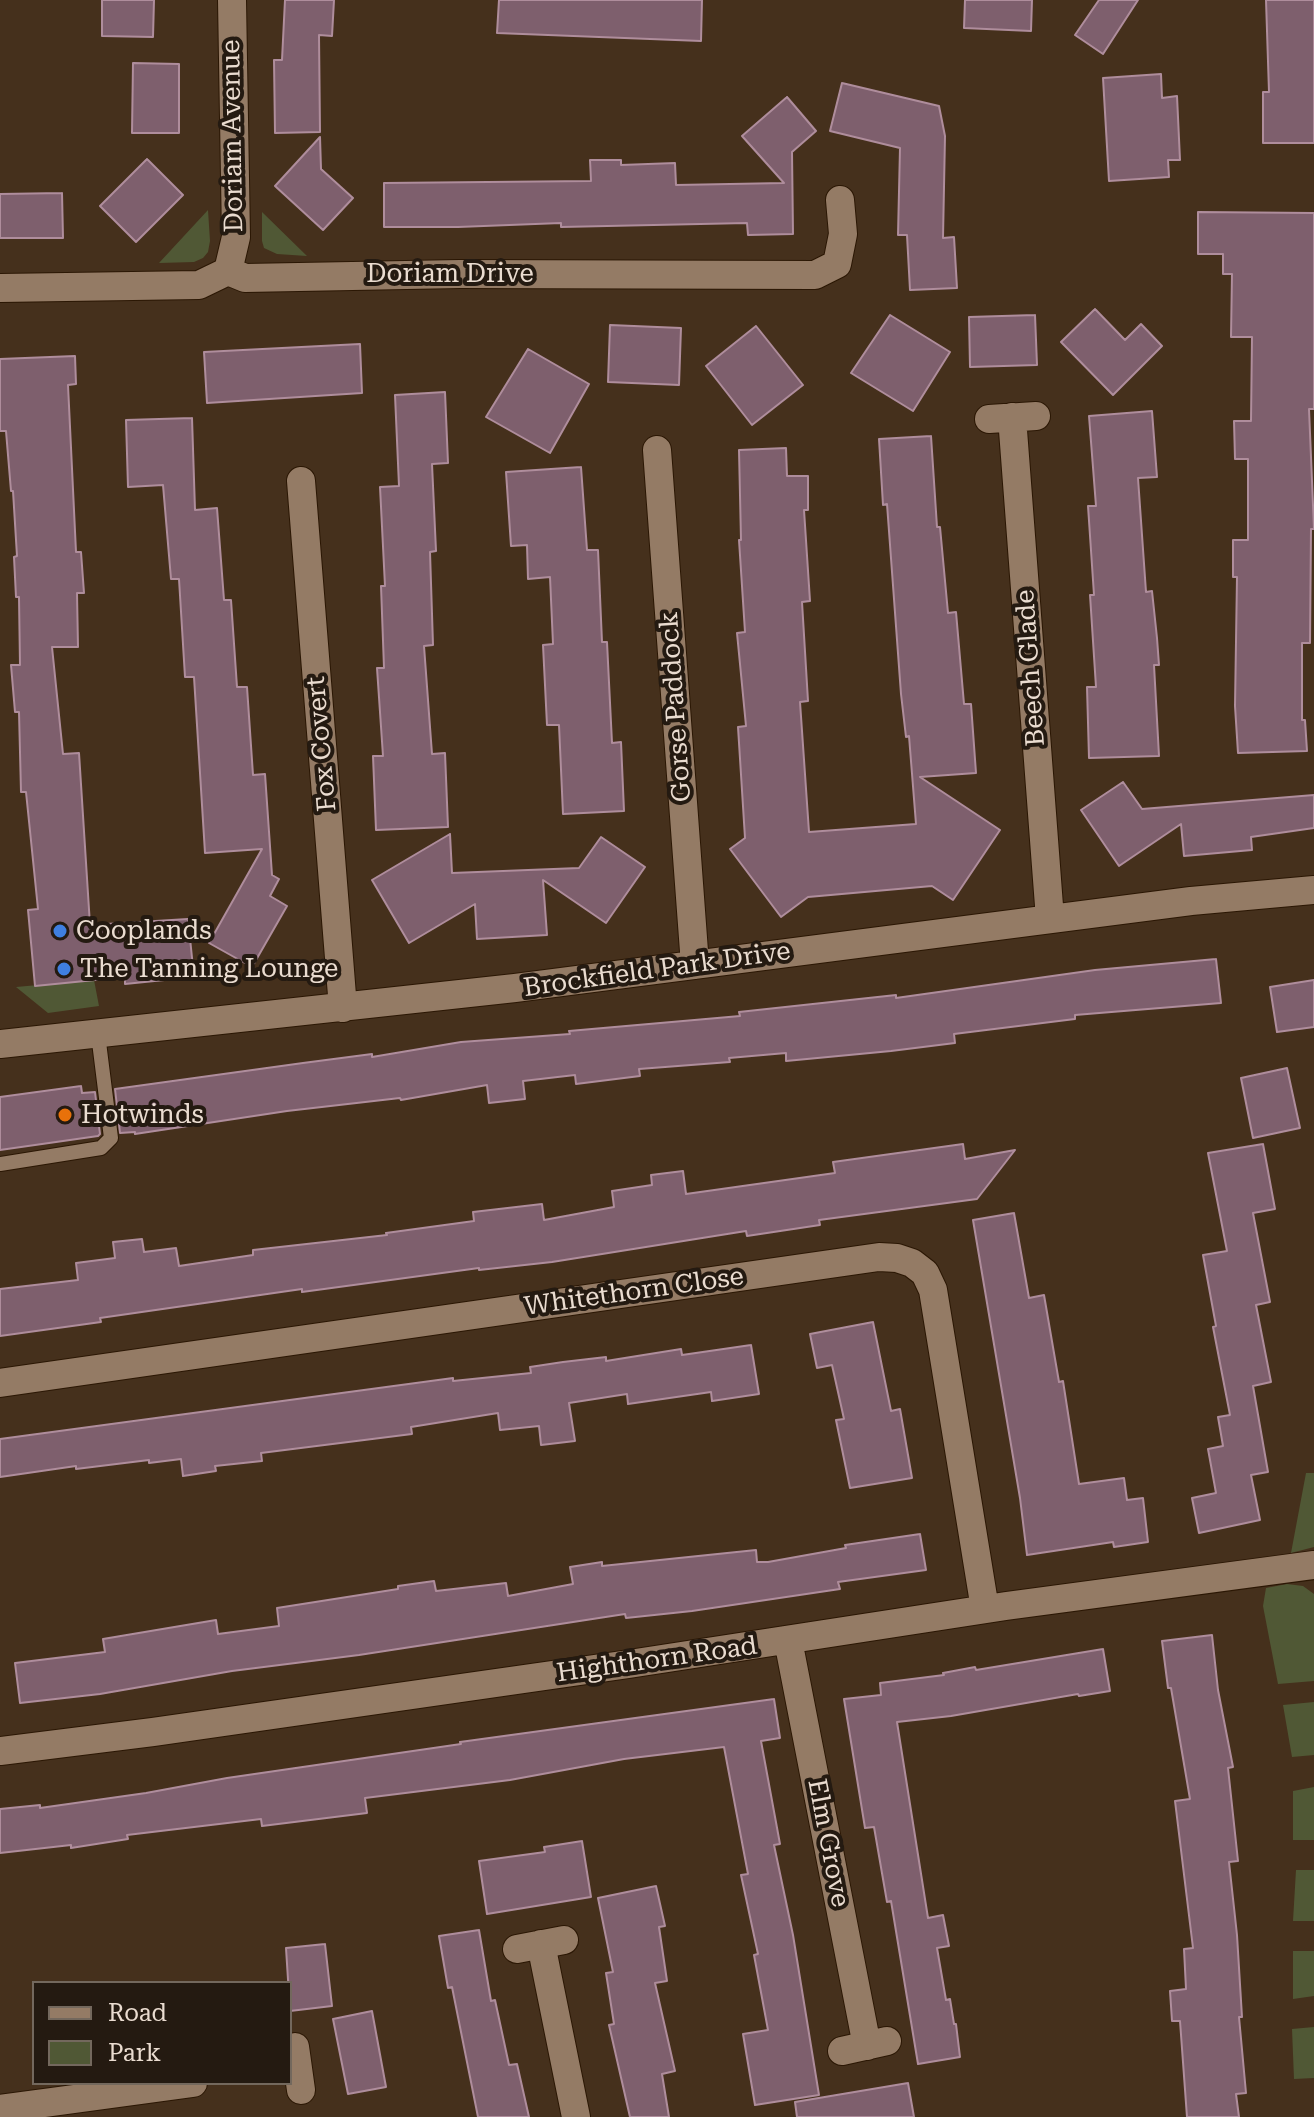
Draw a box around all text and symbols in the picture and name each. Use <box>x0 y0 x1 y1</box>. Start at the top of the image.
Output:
street label: Doriam Avenue <box>216 39 250 233</box>
street label: Doriam Drive <box>366 258 534 290</box>
street label: Beech Glade <box>1010 589 1052 747</box>
street label: Gorse Paddock <box>654 611 698 803</box>
street label: Fox Covert <box>301 675 343 813</box>
place label: Cooplands <box>76 915 212 947</box>
marker: Cooplands <box>51 922 69 940</box>
street label: Brockfield Park Drive <box>522 936 792 1004</box>
place label: The Tanning Lounge <box>80 953 338 985</box>
marker: The Tanning Lounge <box>55 960 73 978</box>
place label: Hotwinds <box>81 1099 204 1131</box>
marker: Hotwinds <box>56 1106 74 1124</box>
street label: Whitethorn Close <box>522 1261 746 1323</box>
street label: Highthorn Road <box>555 1631 759 1689</box>
street label: Elm Grove <box>800 1776 856 1910</box>
legend <box>32 1981 292 2085</box>
text: Road <box>108 1999 167 2027</box>
text: Park <box>108 2039 161 2067</box>

